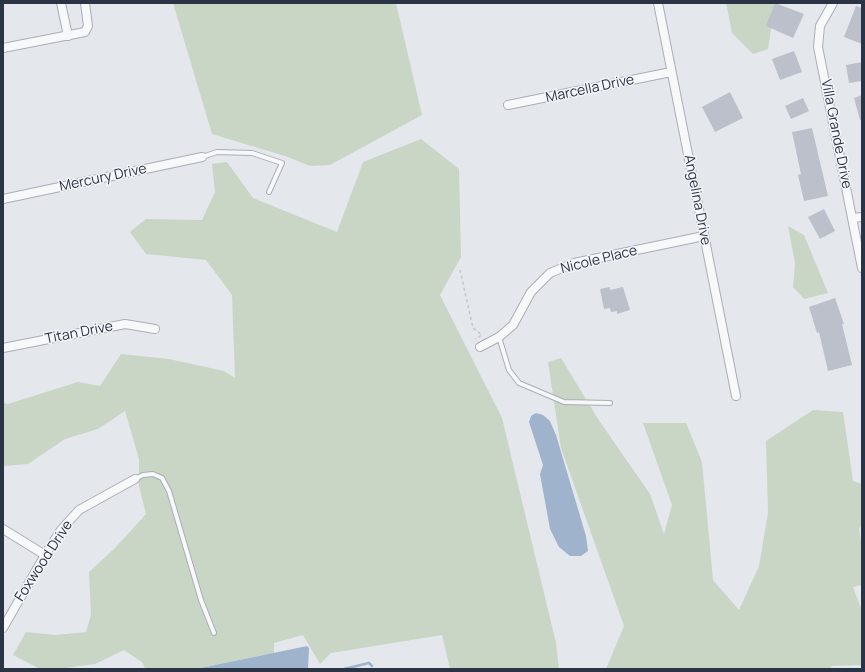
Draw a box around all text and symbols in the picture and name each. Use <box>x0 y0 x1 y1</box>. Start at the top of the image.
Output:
street label: Marcella Drive <box>544 71 636 107</box>
street label: Villa Grande Drive <box>817 78 855 190</box>
street label: Angelina Drive <box>680 153 714 247</box>
street label: Mercury Drive <box>58 161 148 195</box>
street label: Nicole Place <box>559 242 639 278</box>
street label: Titan Drive <box>44 318 114 348</box>
street label: Foxwood Drive <box>12 517 76 605</box>

